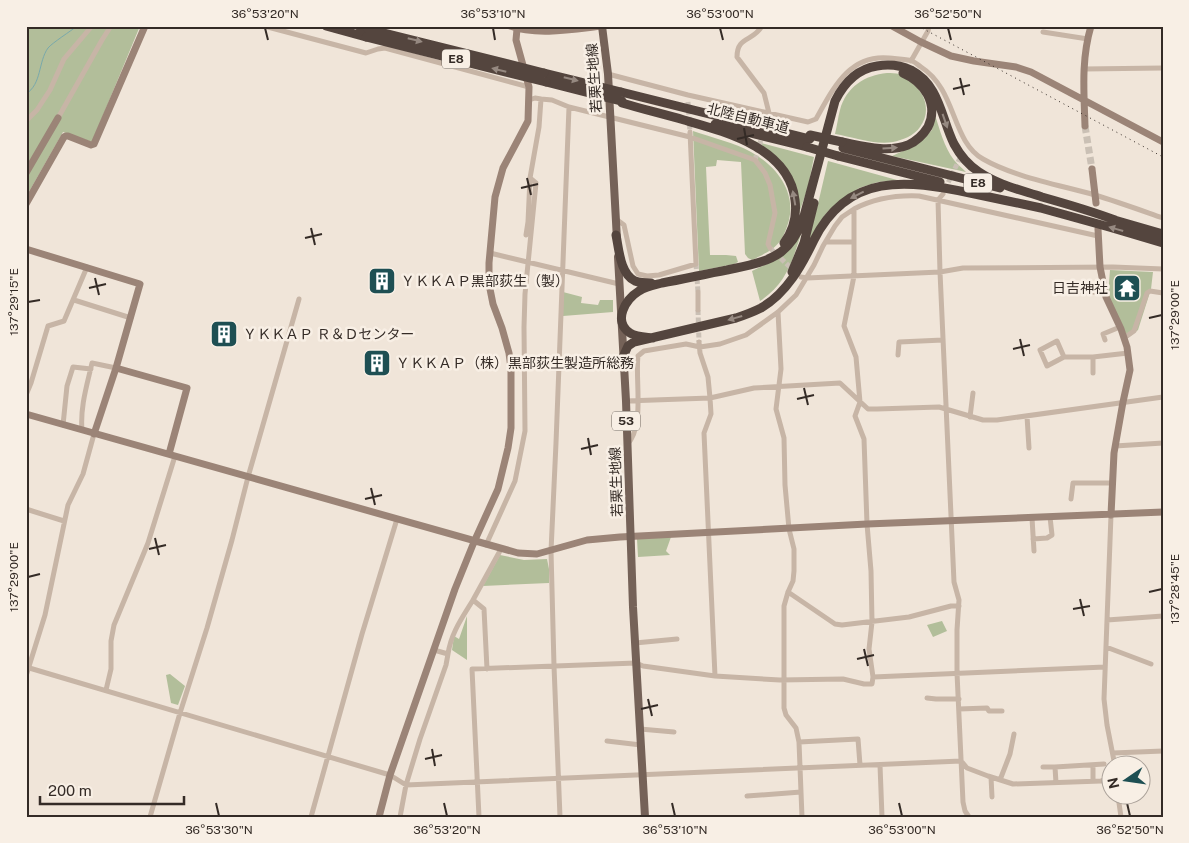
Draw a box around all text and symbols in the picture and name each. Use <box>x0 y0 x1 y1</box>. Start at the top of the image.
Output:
text: 36°53'20"N <box>231 7 299 21</box>
text: 36°53'10"N <box>460 7 526 21</box>
text: 36°53'00"N <box>686 7 754 21</box>
text: 36°52'50"N <box>914 7 982 21</box>
one-way arrow <box>408 37 423 45</box>
street label: 若栗生地線 <box>584 43 604 113</box>
road number: E8 <box>442 50 470 68</box>
one-way arrow <box>491 66 506 74</box>
one-way arrow <box>563 75 578 83</box>
street label: 北陸自動車道 <box>705 100 791 136</box>
one-way arrow <box>941 114 949 129</box>
one-way arrow <box>882 143 898 151</box>
road number: E8 <box>964 174 992 192</box>
one-way arrow <box>790 189 798 205</box>
one-way arrow <box>849 191 864 199</box>
one-way arrow <box>1109 224 1124 232</box>
building icon: ＹＫＫＡＰ黒部荻生（製） <box>367 266 397 296</box>
text: 137°29'15"E <box>7 268 21 336</box>
place label: ＹＫＫＡＰ黒部荻生（製） <box>401 273 569 289</box>
temple icon: 日吉神社 <box>1112 273 1142 303</box>
place label: 日吉神社 <box>1052 280 1108 296</box>
text: 137°29'00"E <box>1168 280 1182 350</box>
one-way arrow <box>727 314 743 322</box>
building icon: ＹＫＫＡＰ Ｒ＆Ｄセンター <box>209 319 239 349</box>
place label: ＹＫＫＡＰ Ｒ＆Ｄセンター <box>243 326 414 342</box>
building icon: ＹＫＫＡＰ（株）黒部荻生製造所総務 <box>362 348 392 378</box>
place label: ＹＫＫＡＰ（株）黒部荻生製造所総務 <box>396 355 634 371</box>
road number: 53 <box>612 412 640 431</box>
street label: 若栗生地線 <box>607 447 625 517</box>
text: 137°29'00"E <box>7 542 21 612</box>
text: 137°28'45"E <box>1168 554 1182 624</box>
north arrow <box>1102 756 1152 806</box>
scale bar <box>40 773 184 805</box>
text: N <box>1104 776 1122 790</box>
text: 200 m <box>48 782 92 799</box>
text: 36°53'30"N <box>185 823 253 837</box>
text: 36°53'20"N <box>413 823 481 837</box>
text: 36°53'10"N <box>642 823 708 837</box>
text: 36°53'00"N <box>868 823 936 837</box>
text: 36°52'50"N <box>1096 823 1164 837</box>

